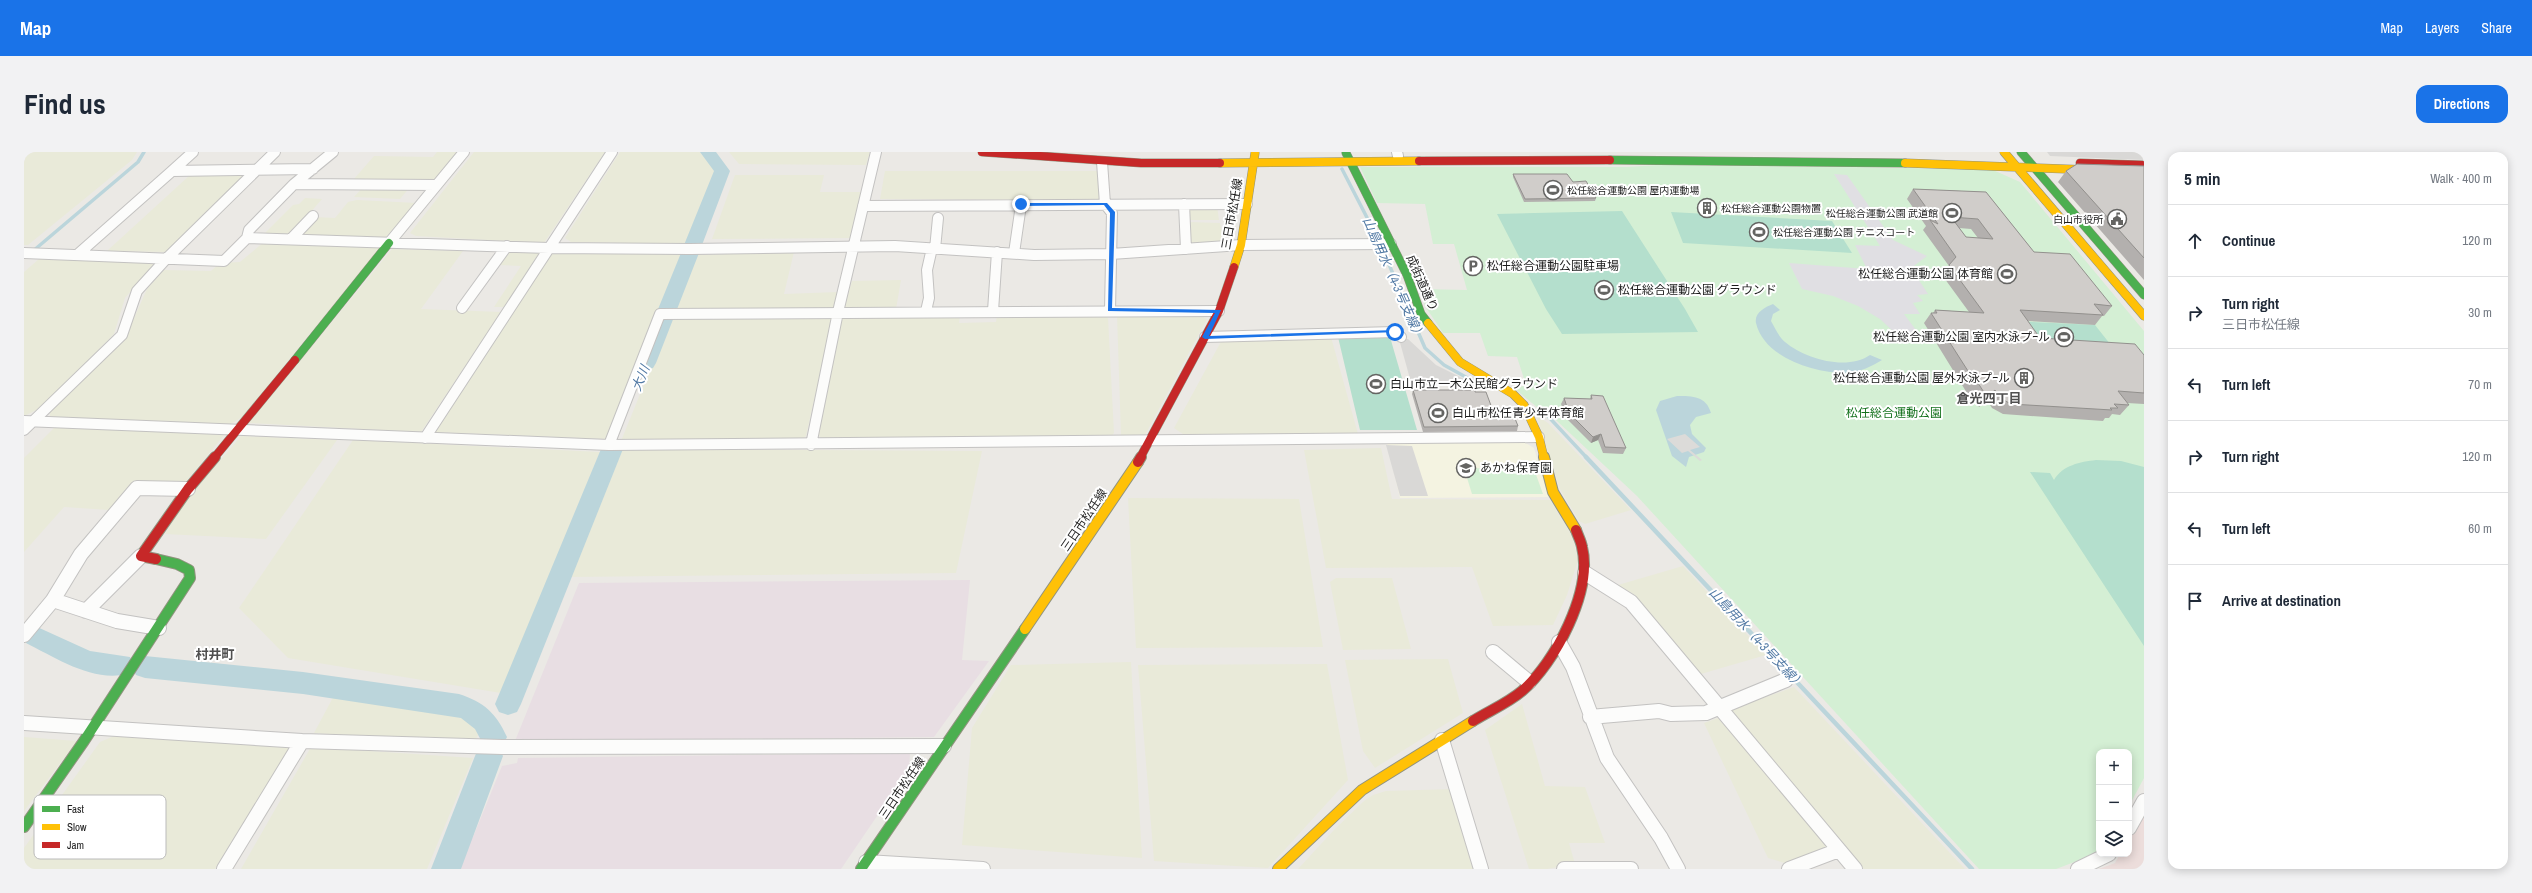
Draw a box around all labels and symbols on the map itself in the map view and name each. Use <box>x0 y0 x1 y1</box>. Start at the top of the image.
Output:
street label: 三日市松任線 <box>1218 177 1246 251</box>
sports icon: 松任総合運動公園 屋内運動場 <box>1542 179 1564 201</box>
place label: 松任総合運動公園 屋内運動場 <box>1567 184 1699 197</box>
route end <box>1012 195 1030 213</box>
building icon: 松任総合運動公園物置 <box>1696 197 1718 219</box>
place label: 松任総合運動公園物置 <box>1721 202 1821 215</box>
sports icon: 松任総合運動公園 武道館 <box>1941 202 1963 224</box>
place label: 松任総合運動公園 武道館 <box>1826 207 1938 220</box>
public building icon: 白山市役所 <box>2106 208 2128 230</box>
place label: 白山市役所 <box>2053 213 2103 226</box>
water label: 山島用水（4-3号支線） <box>1359 214 1428 342</box>
sports icon: 松任総合運動公園 テニスコート <box>1748 221 1770 243</box>
place label: 松任総合運動公園 テニスコート <box>1773 226 1915 239</box>
street label: 成街道通り <box>1402 252 1442 314</box>
parking icon: 松任総合運動公園駐車場 <box>1462 255 1484 277</box>
place label: 松任総合運動公園駐車場 <box>1487 258 1619 274</box>
sports icon: 松任総合運動公園 体育館 <box>1996 263 2018 285</box>
place label: 松任総合運動公園 体育館 <box>1858 266 1993 282</box>
sports icon: 松任総合運動公園 グラウンド <box>1593 279 1615 301</box>
place label: 松任総合運動公園 グラウンド <box>1618 282 1777 298</box>
route start <box>1386 323 1404 341</box>
sports icon: 松任総合運動公園 室内水泳プｰル <box>2053 326 2075 348</box>
place label: 松任総合運動公園 室内水泳プｰル <box>1873 329 2050 345</box>
water label: 大川 <box>628 361 654 393</box>
building icon: 松任総合運動公園 屋外水泳プｰル <box>2013 367 2035 389</box>
place label: 松任総合運動公園 屋外水泳プｰル <box>1833 370 2010 386</box>
sports icon: 白山市立一木公民館グラウンド <box>1365 373 1387 395</box>
place label: 白山市立一木公民館グラウンド <box>1390 376 1558 392</box>
district label: 倉光四丁目 <box>1956 390 2022 407</box>
sports icon: 白山市松任青少年体育館 <box>1427 402 1449 424</box>
place label: 白山市松任青少年体育館 <box>1452 405 1584 421</box>
park label: 松任総合運動公園 <box>1846 405 1942 421</box>
school or university icon: あかね保育園 <box>1455 457 1477 479</box>
place label: あかね保育園 <box>1480 460 1552 476</box>
street label: 三日市松任線 <box>1057 486 1111 554</box>
water label: 山島用水（4-3号支線） <box>1705 584 1808 693</box>
district label: 村井町 <box>195 646 235 663</box>
street label: 三日市松任線 <box>875 754 929 822</box>
legend <box>34 795 166 859</box>
text: Fast <box>67 802 85 816</box>
text: Slow <box>67 820 87 834</box>
text: Jam <box>67 838 84 852</box>

